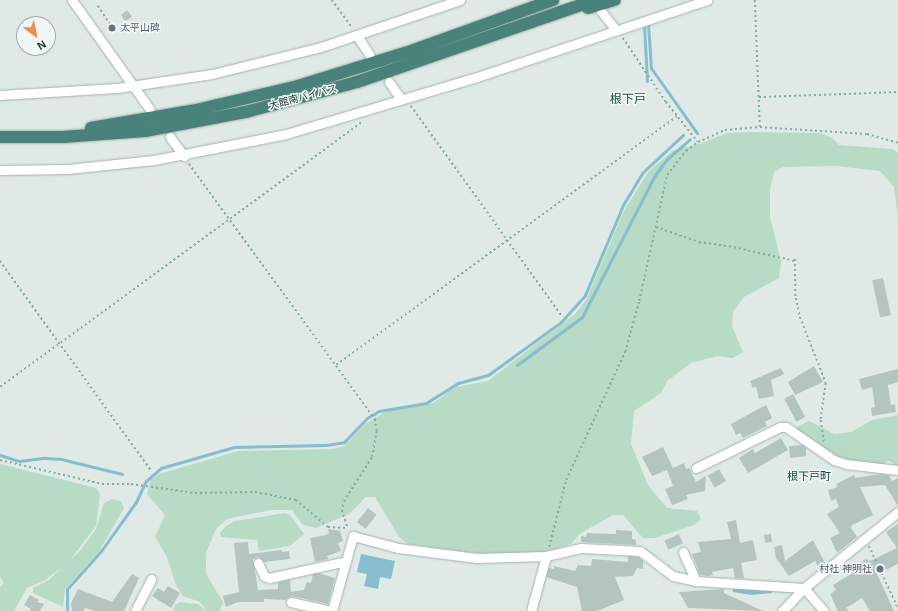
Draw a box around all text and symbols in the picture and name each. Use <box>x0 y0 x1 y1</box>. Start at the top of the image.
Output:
north arrow <box>16 16 56 56</box>
place label: 太平山碑 <box>120 22 160 34</box>
marker: 太平山碑 <box>107 23 117 33</box>
text: N <box>35 38 48 53</box>
street label: 大館南バイパス <box>268 82 338 112</box>
district label: 根下戸 <box>610 93 646 107</box>
district label: 根下戸町 <box>787 469 831 483</box>
place label: 村社 神明社 <box>819 563 872 575</box>
marker: 村社 神明社 <box>875 564 885 574</box>

